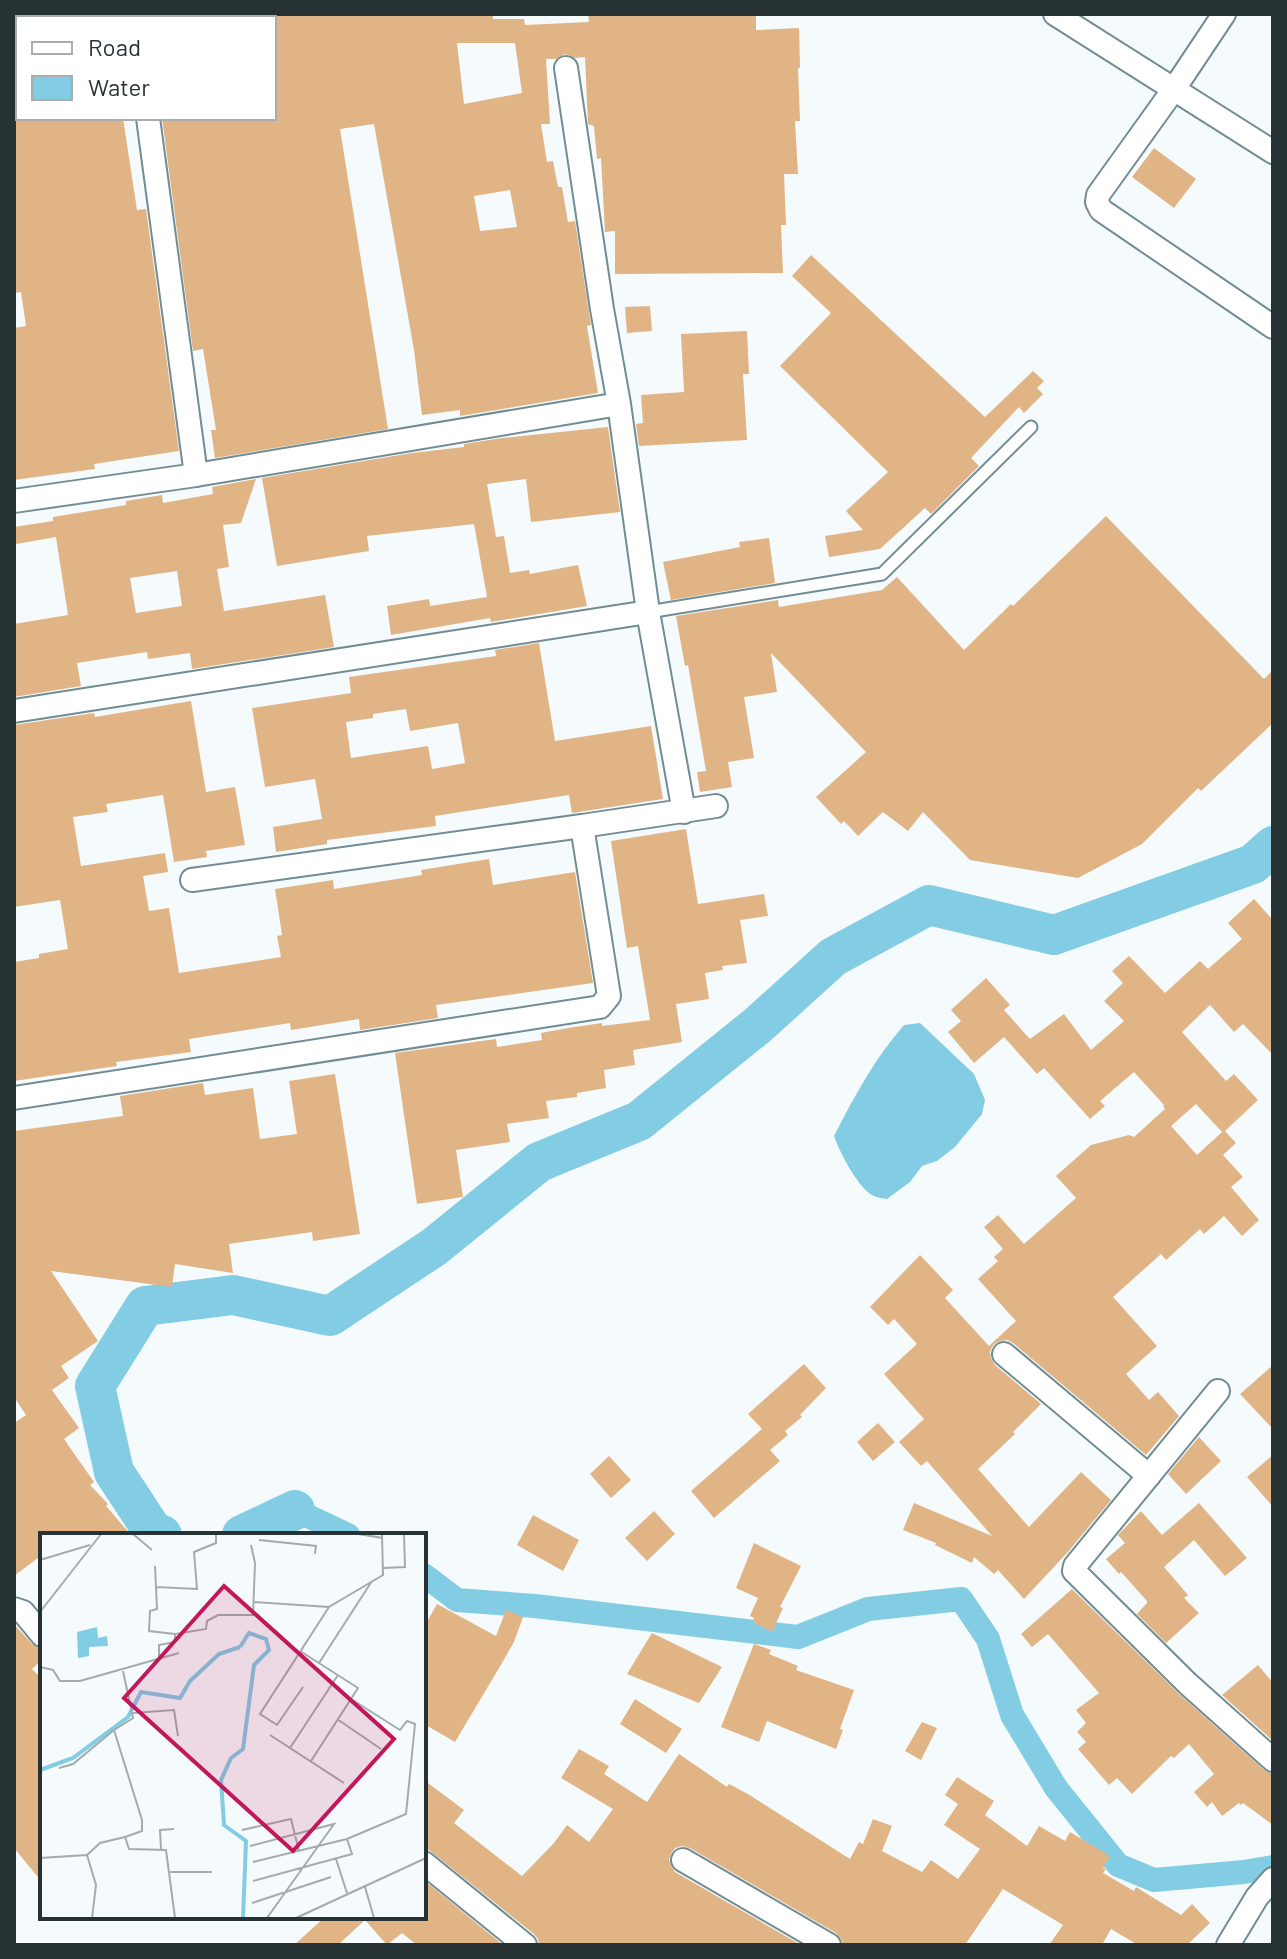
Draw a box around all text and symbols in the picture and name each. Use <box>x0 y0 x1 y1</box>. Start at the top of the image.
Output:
legend <box>16 16 276 120</box>
text: Road <box>88 32 141 61</box>
text: Water <box>88 72 150 101</box>
inset map <box>40 1533 426 1919</box>

